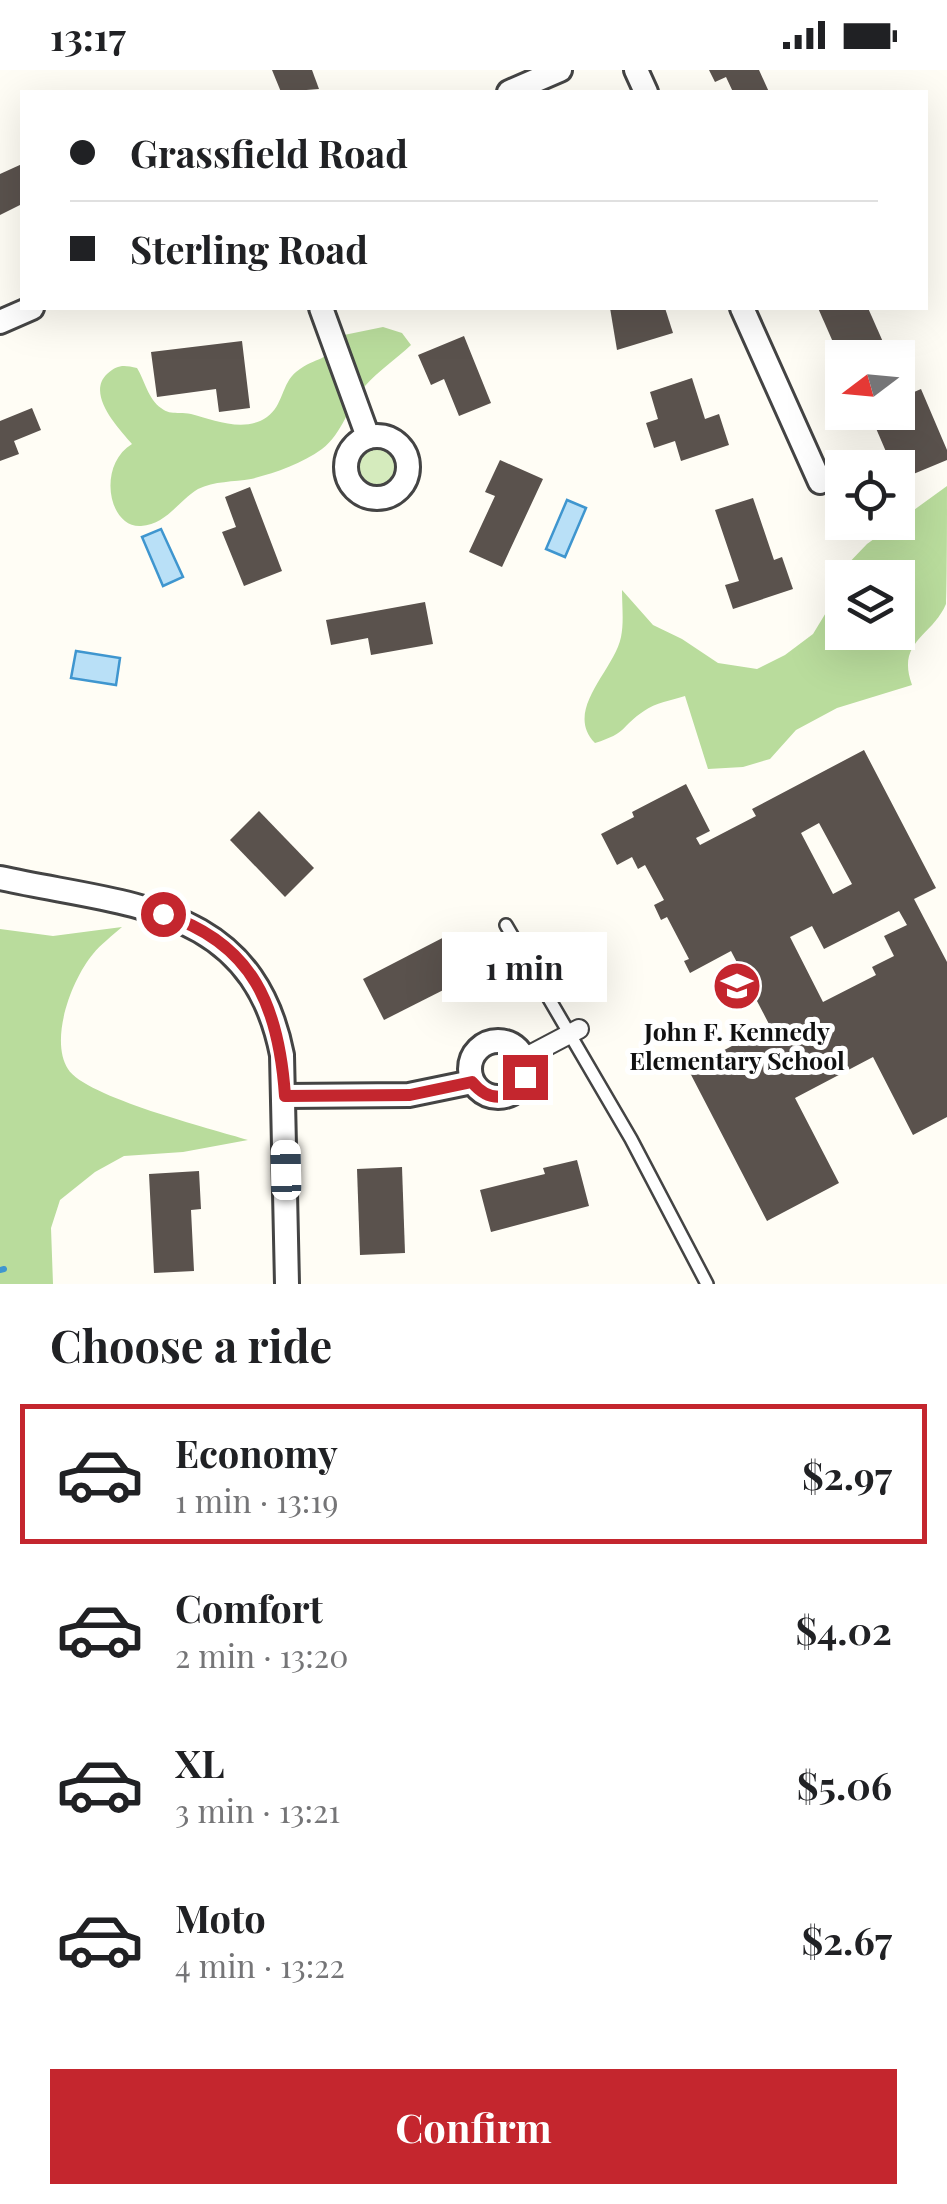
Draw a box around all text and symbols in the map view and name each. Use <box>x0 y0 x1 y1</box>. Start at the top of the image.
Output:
text: 13:17 <box>50 10 126 61</box>
text: Grassfield Road <box>130 127 408 178</box>
text: Sterling Road <box>130 223 368 274</box>
north arrow <box>825 340 915 430</box>
map controls <box>825 340 915 650</box>
button: locate <box>825 450 915 540</box>
button: layers <box>825 560 915 650</box>
route start <box>141 892 186 937</box>
callout: 1 min <box>442 932 608 1002</box>
text: 1 min <box>485 945 564 988</box>
school or university icon: John F. Kennedy Elementary School <box>711 960 763 1012</box>
place label: John F. Kennedy Elementary School <box>629 1014 845 1076</box>
route end <box>503 1055 548 1100</box>
car <box>270 1140 302 1200</box>
text: Choose a ride <box>50 1314 332 1374</box>
text: Economy <box>175 1427 338 1478</box>
icon: car <box>55 1429 145 1519</box>
text: $2.97 <box>802 1449 892 1500</box>
text: 1 min · 13:19 <box>175 1478 338 1521</box>
text: Comfort <box>175 1582 323 1633</box>
icon: car <box>55 1584 145 1674</box>
text: $4.02 <box>795 1604 892 1655</box>
text: 2 min · 13:20 <box>175 1633 348 1676</box>
text: XL <box>175 1737 224 1788</box>
icon: car <box>55 1739 145 1829</box>
text: $5.06 <box>797 1759 892 1810</box>
text: 3 min · 13:21 <box>175 1788 340 1831</box>
text: Moto <box>175 1892 266 1943</box>
icon: car <box>55 1894 145 1984</box>
text: $2.67 <box>801 1914 892 1965</box>
text: 4 min · 13:22 <box>175 1943 345 1986</box>
button: Confirm <box>50 2069 897 2184</box>

